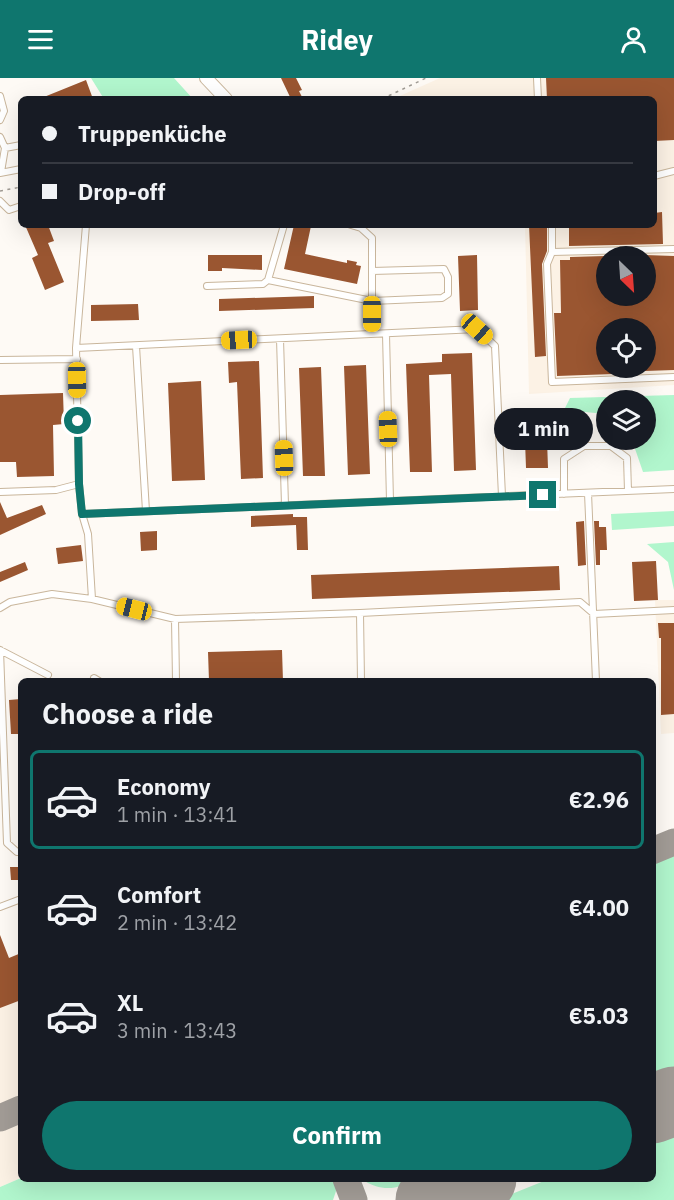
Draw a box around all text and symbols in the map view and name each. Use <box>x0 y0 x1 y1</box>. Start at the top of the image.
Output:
text: Ridey <box>301 22 373 57</box>
icon: menu <box>24 23 57 56</box>
icon: person <box>617 23 650 56</box>
text: Truppenküche <box>78 119 227 148</box>
text: Drop-off <box>78 177 165 206</box>
north arrow <box>596 246 656 306</box>
map controls <box>596 246 656 450</box>
car <box>363 296 381 332</box>
car <box>458 310 496 348</box>
button: locate <box>596 318 656 378</box>
car <box>221 330 257 350</box>
car <box>68 362 86 398</box>
button: layers <box>596 390 656 450</box>
route start <box>64 407 91 434</box>
callout: 1 min <box>494 408 592 450</box>
car <box>378 411 398 447</box>
text: 1 min <box>517 415 570 442</box>
car <box>274 440 294 476</box>
route end <box>529 481 556 508</box>
car <box>114 596 154 622</box>
text: Choose a ride <box>42 696 213 731</box>
text: Economy <box>117 772 211 801</box>
icon: car <box>45 773 99 827</box>
text: €2.96 <box>569 785 629 814</box>
text: 1 min · 13:41 <box>117 801 237 828</box>
text: Comfort <box>117 880 201 909</box>
icon: car <box>45 881 99 935</box>
text: €4.00 <box>569 893 629 922</box>
text: 2 min · 13:42 <box>117 909 237 936</box>
text: XL <box>117 988 143 1017</box>
icon: car <box>45 989 99 1043</box>
text: €5.03 <box>569 1001 629 1030</box>
text: 3 min · 13:43 <box>117 1017 237 1044</box>
button: Confirm <box>42 1101 632 1170</box>

